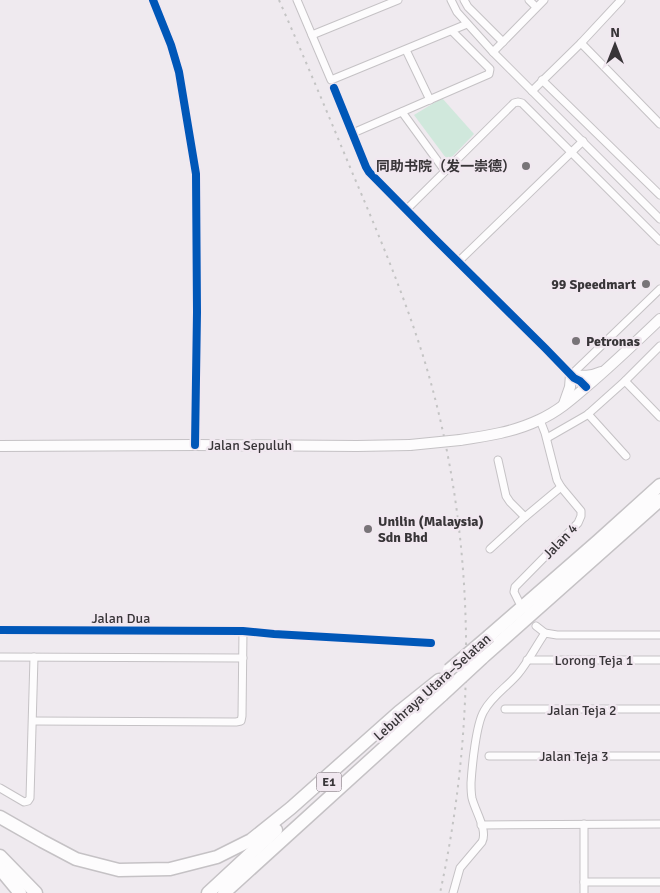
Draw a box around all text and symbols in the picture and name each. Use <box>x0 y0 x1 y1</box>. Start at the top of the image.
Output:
north arrow <box>590 20 640 70</box>
text: N <box>610 24 620 41</box>
place label: 同助书院（发一崇德） <box>376 158 516 175</box>
marker: 同助书院（发一崇德） <box>520 160 532 172</box>
place label: 99 Speedmart <box>551 276 637 293</box>
marker: 99 Speedmart <box>640 278 652 290</box>
place label: Petronas <box>586 333 640 350</box>
marker: Petronas <box>570 335 582 347</box>
street label: Jalan Sepuluh <box>208 437 292 454</box>
place label: Unilin (Malaysia) Sdn Bhd <box>378 513 484 546</box>
street label: Jalan 4 <box>539 520 582 563</box>
marker: Unilin (Malaysia) Sdn Bhd <box>362 523 374 535</box>
street label: Jalan Dua <box>92 610 150 627</box>
street label: Lebuhraya Utara–Selatan <box>370 630 494 744</box>
street label: Lorong Teja 1 <box>555 652 633 669</box>
street label: Jalan Teja 2 <box>547 702 617 719</box>
street label: Jalan Teja 3 <box>539 748 609 765</box>
road number: E1 <box>316 772 342 792</box>

